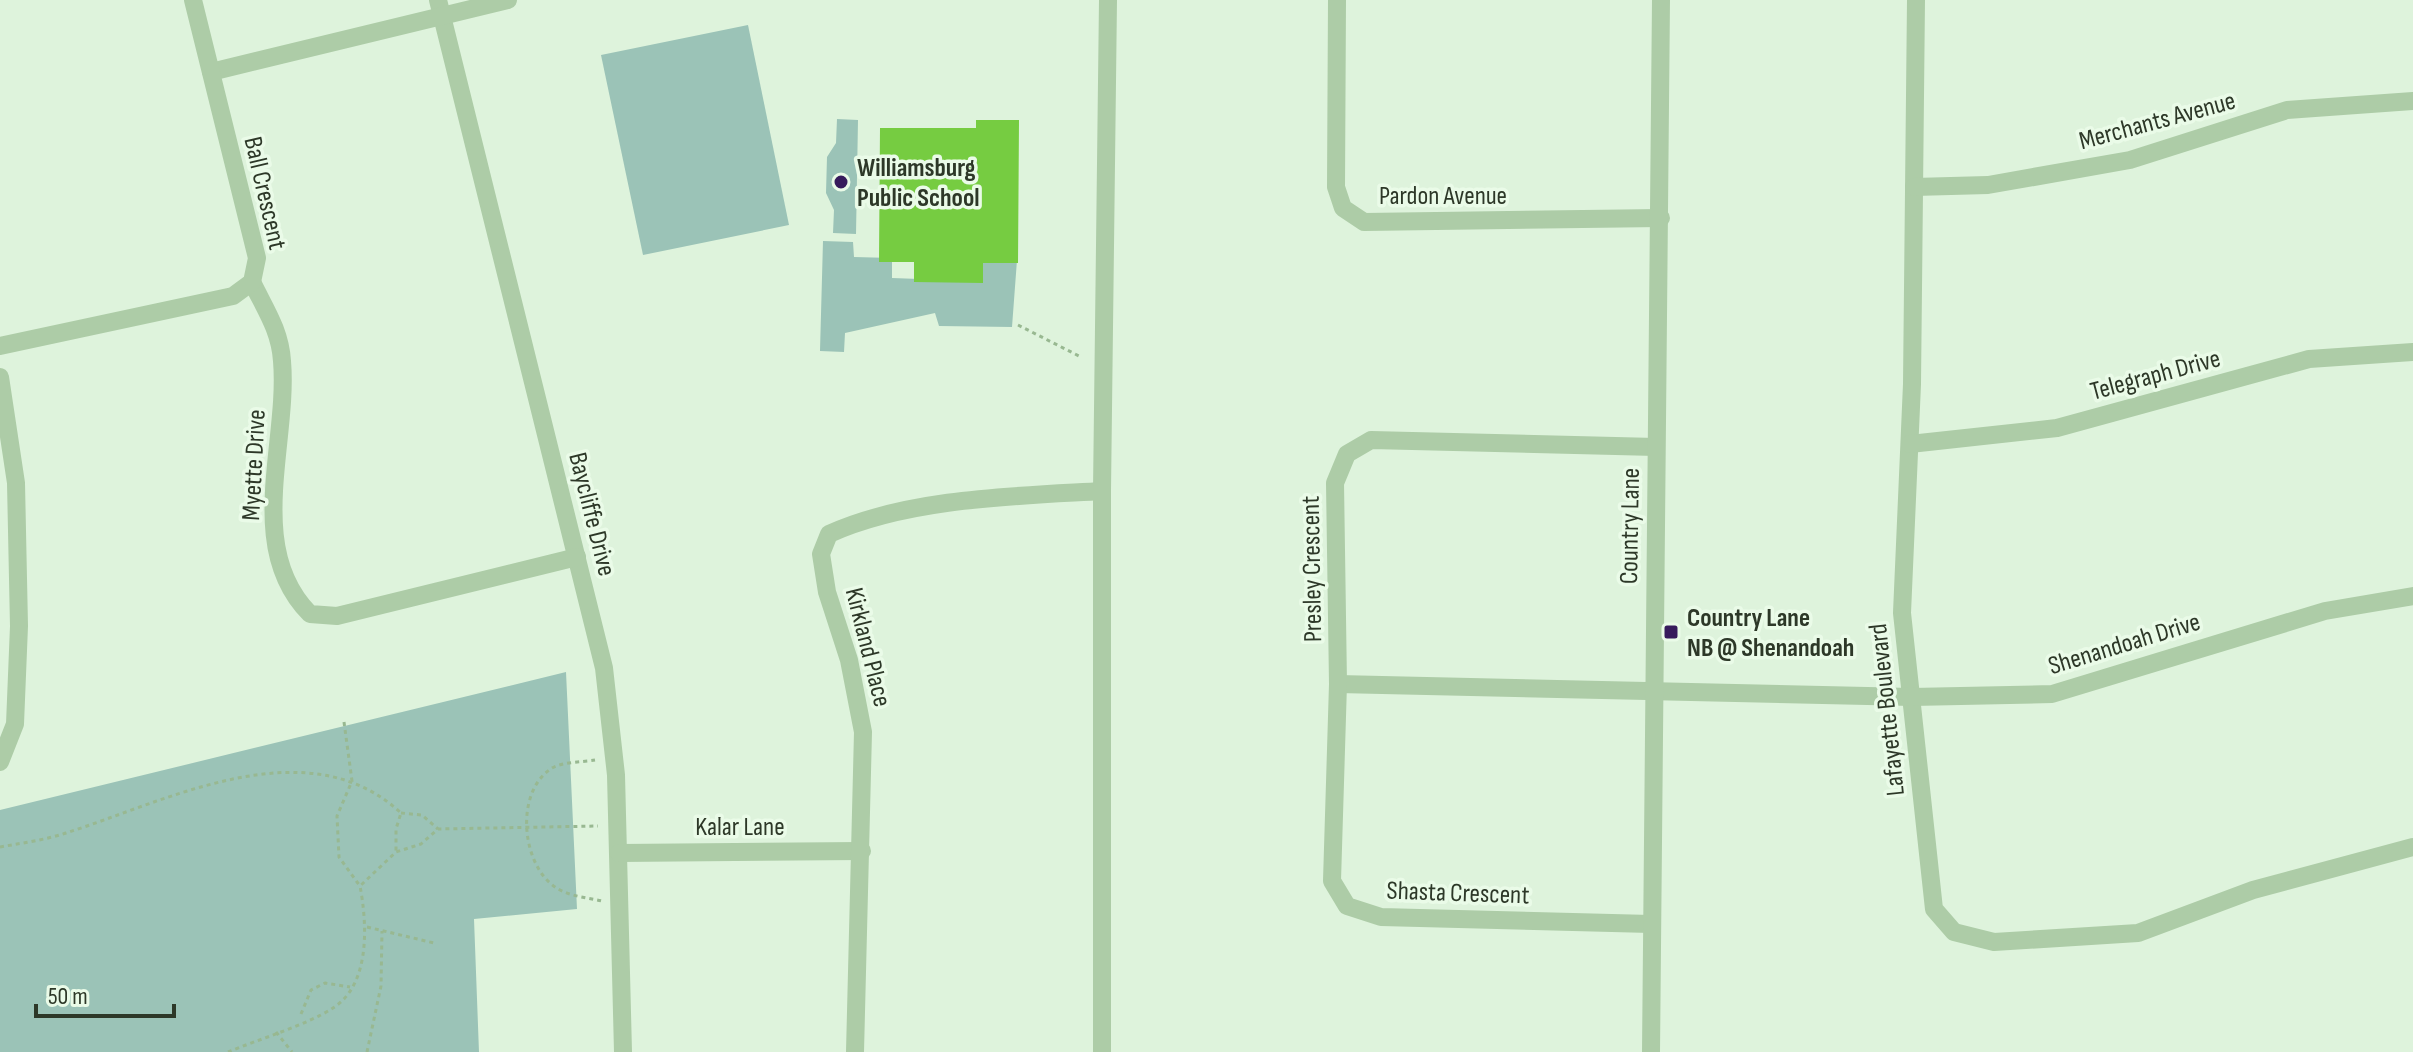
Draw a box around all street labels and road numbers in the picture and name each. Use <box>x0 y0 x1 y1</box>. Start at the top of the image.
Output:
street label: Merchants Avenue <box>2076 86 2239 157</box>
street label: Ball Crescent <box>237 134 293 253</box>
street label: Pardon Avenue <box>1379 181 1507 212</box>
street label: Telegraph Drive <box>2087 343 2224 408</box>
street label: Myette Drive <box>236 409 273 521</box>
street label: Baycliffe Drive <box>561 449 622 579</box>
street label: Country Lane <box>1614 468 1647 584</box>
street label: Presley Crescent <box>1296 495 1329 642</box>
street label: Kirkland Place <box>838 585 897 710</box>
street label: Shenandoah Drive <box>2045 607 2204 682</box>
street label: Lafayette Boulevard <box>1863 622 1912 797</box>
street label: Kalar Lane <box>695 812 785 843</box>
street label: Shasta Crescent <box>1386 876 1530 911</box>

